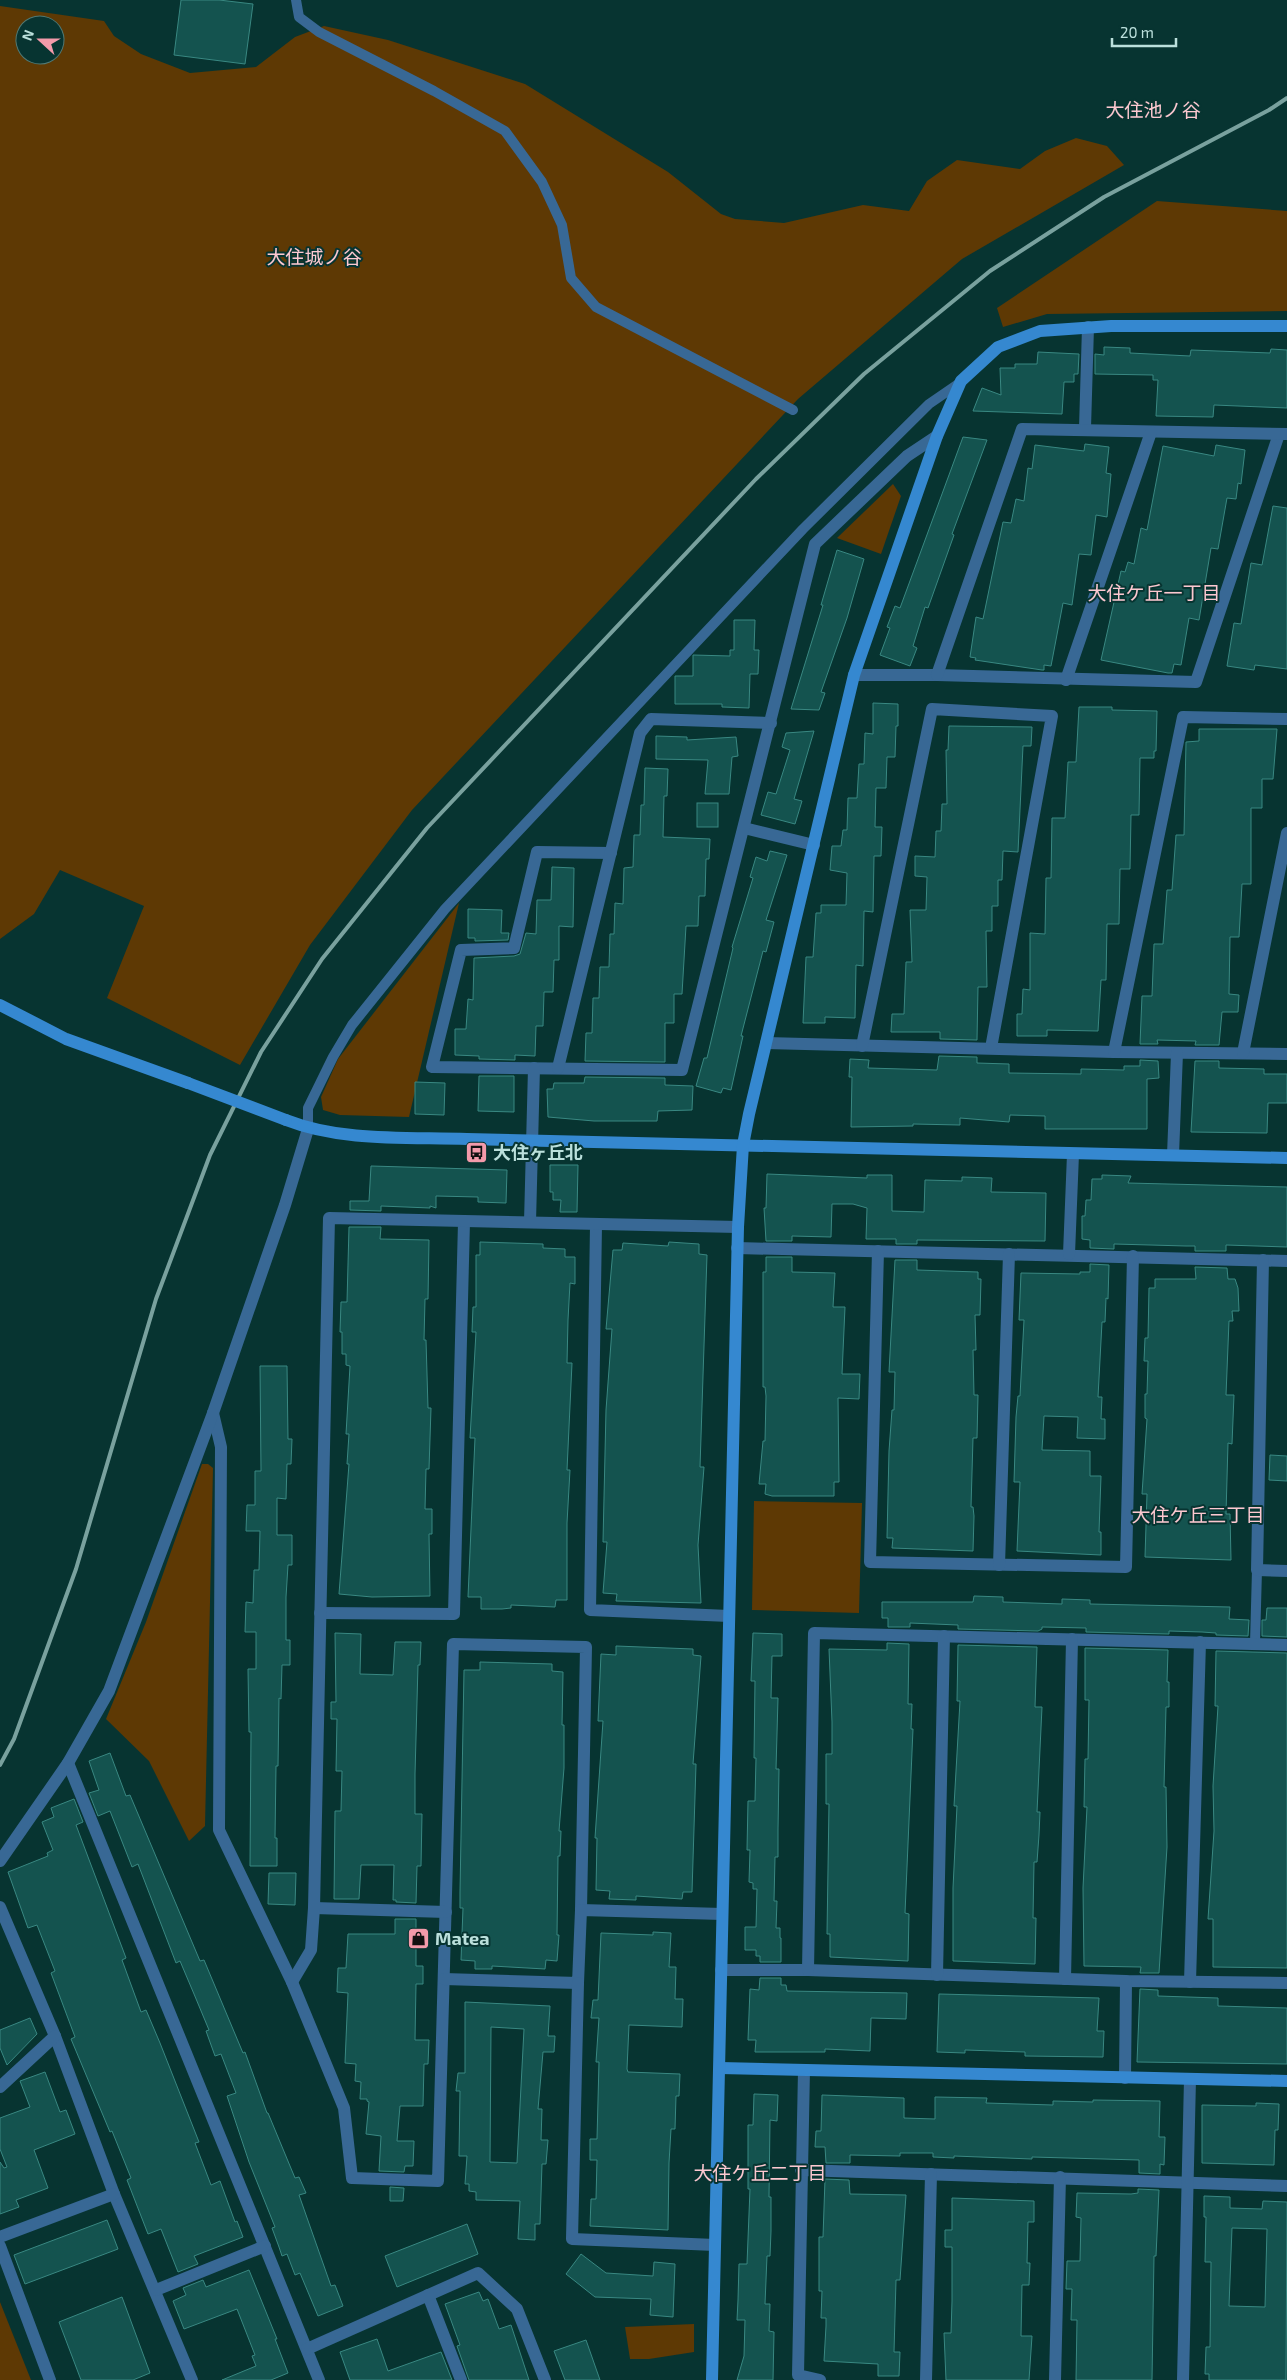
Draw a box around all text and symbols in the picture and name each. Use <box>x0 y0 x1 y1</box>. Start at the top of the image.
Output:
north arrow <box>15 15 65 65</box>
scale bar <box>1112 15 1176 47</box>
text: 20 m <box>1120 23 1154 41</box>
text: N <box>18 27 37 43</box>
district label: 大住池ノ谷 <box>1105 98 1201 121</box>
district label: 大住城ノ谷 <box>266 245 362 268</box>
district label: 大住ケ丘一丁目 <box>1087 581 1221 604</box>
bus stop icon: 大住ヶ丘北 <box>465 1141 489 1165</box>
place label: 大住ヶ丘北 <box>493 1141 583 1163</box>
district label: 大住ケ丘三丁目 <box>1131 1503 1265 1526</box>
shop icon: Matea <box>407 1927 431 1951</box>
place label: Matea <box>435 1927 490 1949</box>
district label: 大住ケ丘二丁目 <box>693 2161 827 2184</box>

